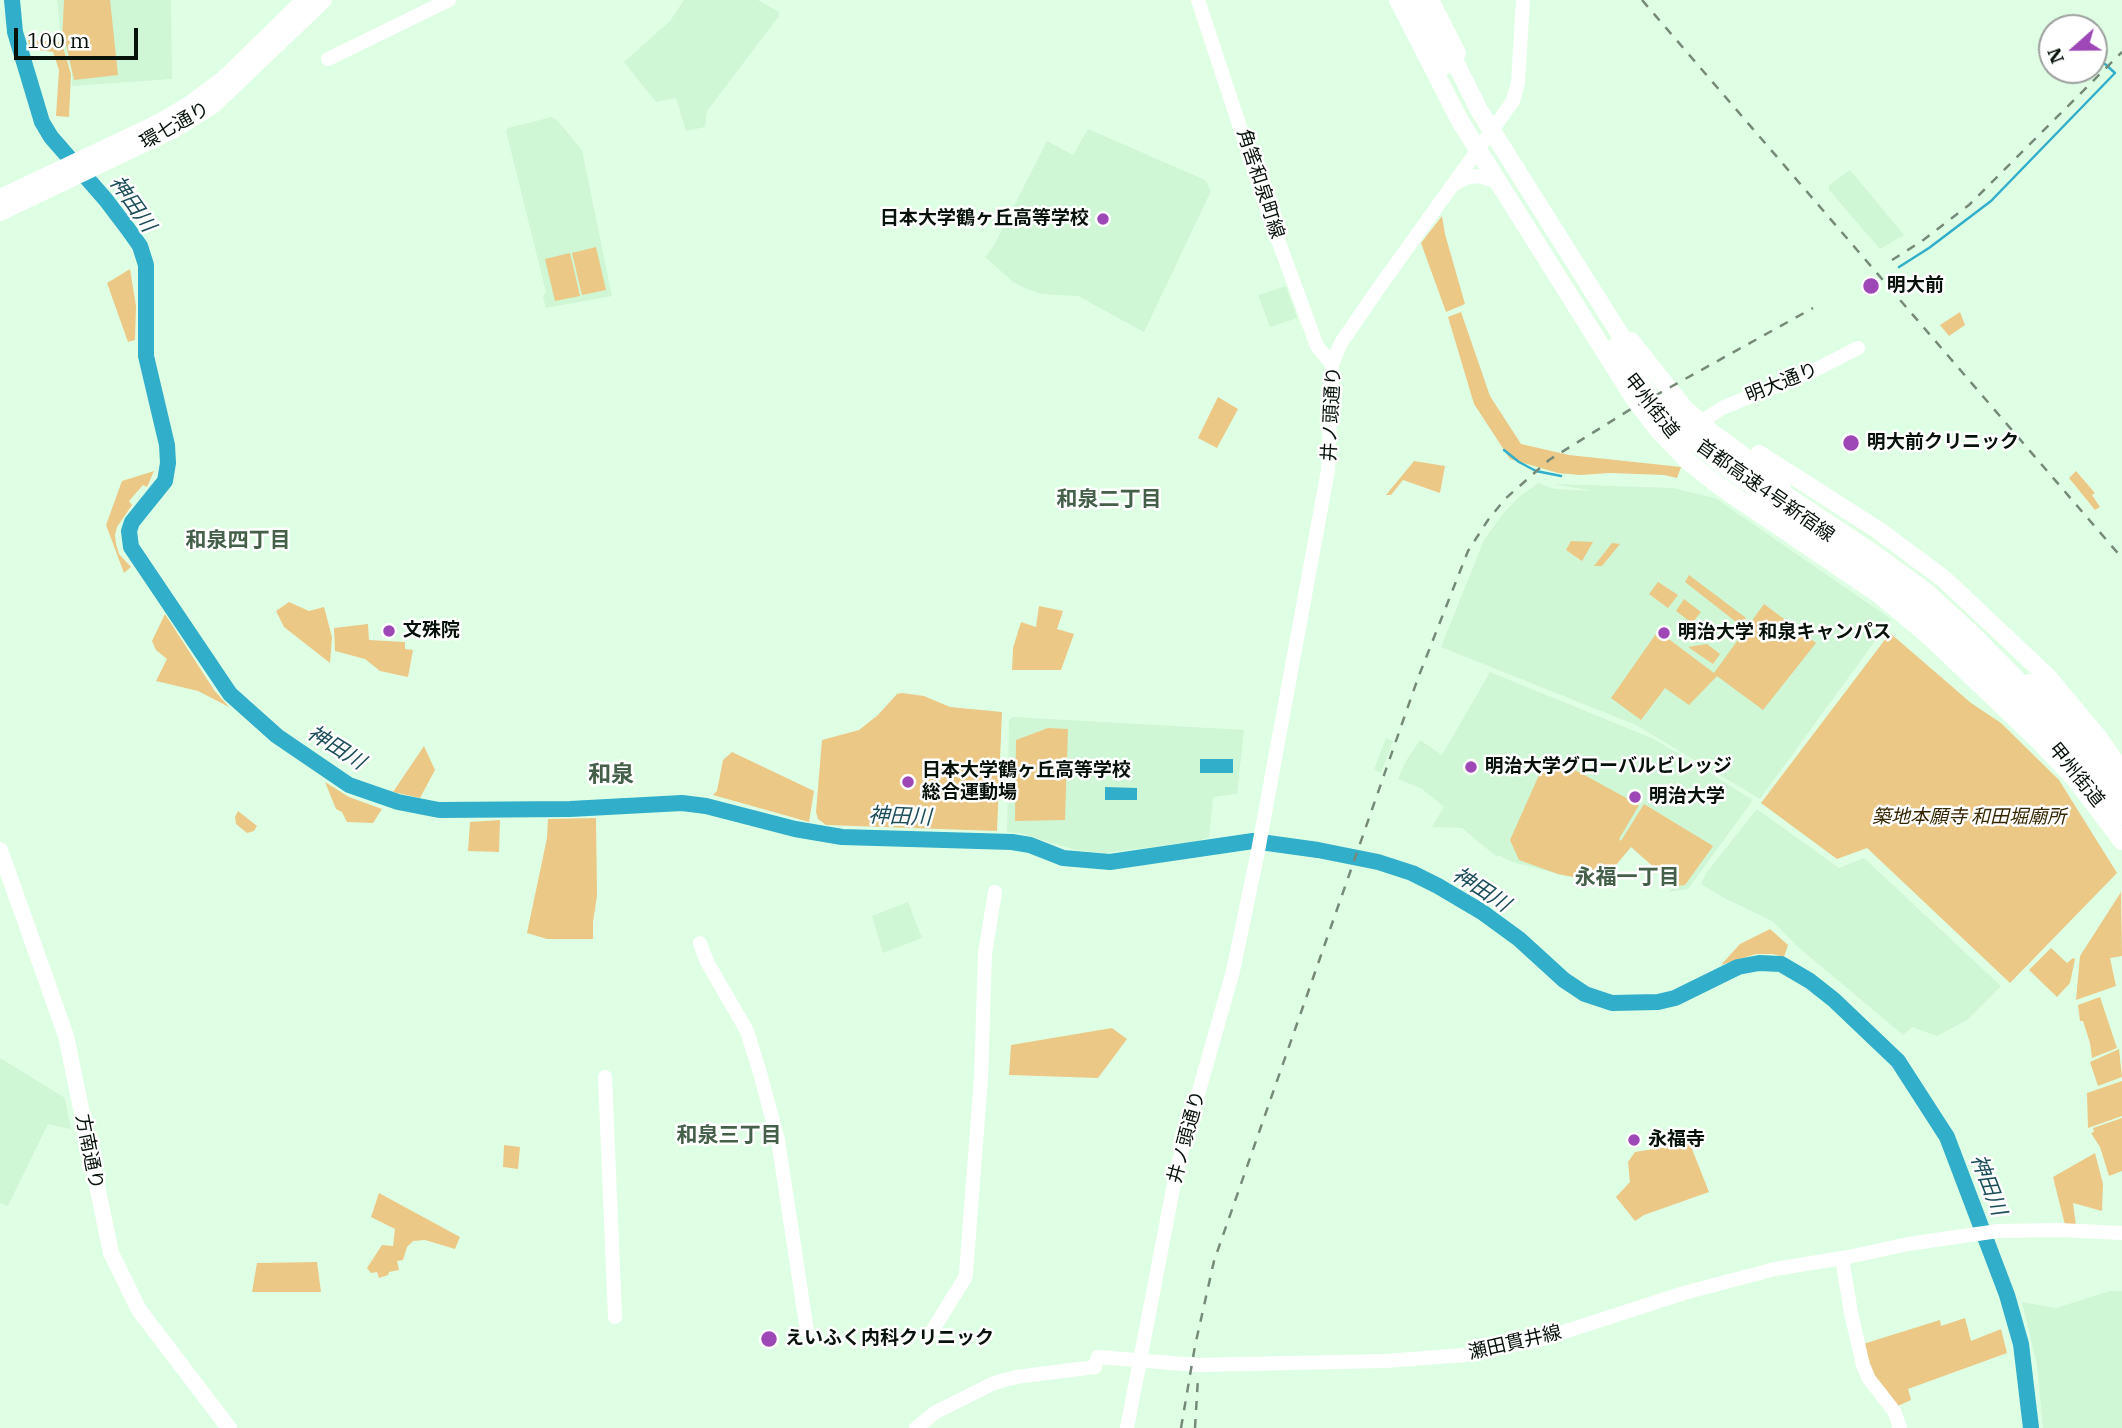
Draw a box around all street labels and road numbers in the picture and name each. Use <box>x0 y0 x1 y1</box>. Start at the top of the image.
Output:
street label: 環七通り <box>136 98 214 154</box>
street label: 角筈和泉町線 <box>1232 126 1288 242</box>
street label: 明大通り <box>1742 358 1822 408</box>
street label: 井ノ頭通り <box>1318 366 1346 462</box>
street label: 甲州街道 <box>1619 369 1683 443</box>
street label: 首都高速4号新宿線 <box>1692 435 1838 547</box>
street label: 甲州街道 <box>2043 738 2109 812</box>
street label: 井ノ頭通り <box>1164 1088 1210 1186</box>
street label: 方南通り <box>71 1113 107 1191</box>
street label: 瀬田貫井線 <box>1466 1321 1564 1365</box>

